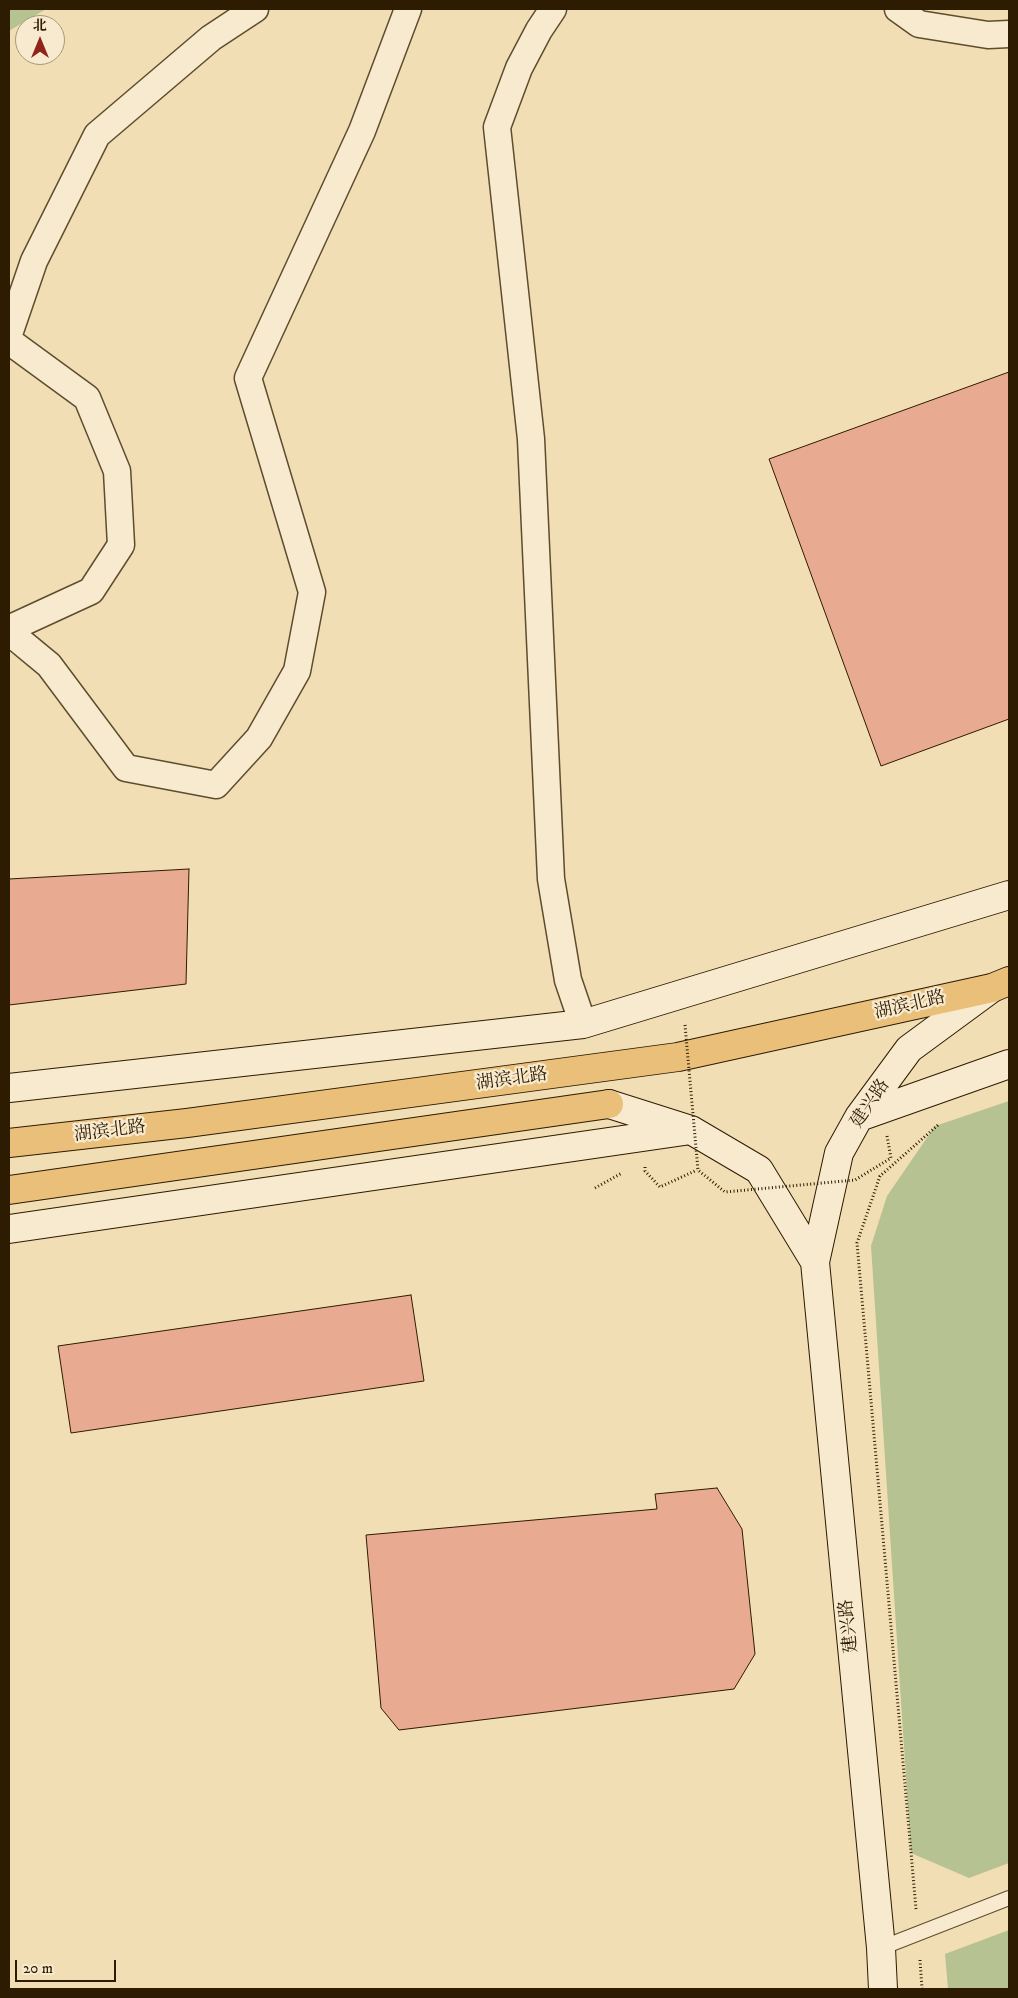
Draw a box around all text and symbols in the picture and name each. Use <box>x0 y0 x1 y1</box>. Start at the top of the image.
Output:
north arrow <box>15 15 65 65</box>
text: 北 <box>33 17 47 35</box>
street label: 湖滨北路 <box>872 987 948 1025</box>
street label: 湖滨北路 <box>475 1064 549 1096</box>
street label: 建兴路 <box>847 1076 895 1132</box>
street label: 湖滨北路 <box>73 1117 147 1147</box>
street label: 建兴路 <box>836 1598 864 1654</box>
scale bar <box>18 1950 119 1982</box>
text: 20 m <box>23 1959 53 1978</box>

